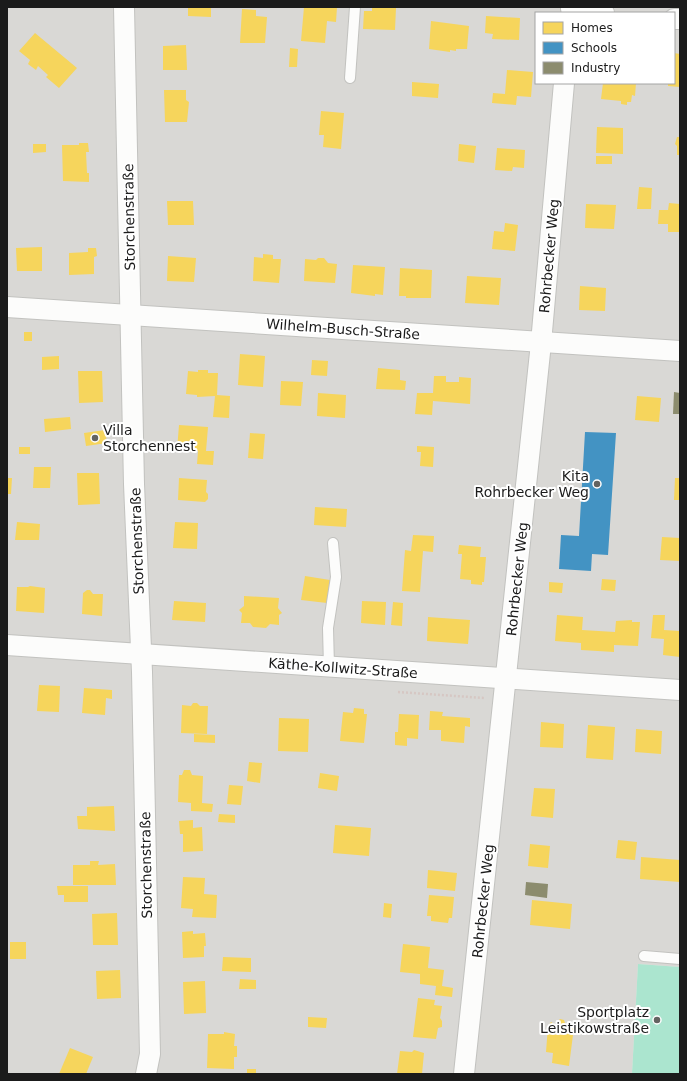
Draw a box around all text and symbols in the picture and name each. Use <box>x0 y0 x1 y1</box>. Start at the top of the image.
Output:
legend <box>535 12 675 84</box>
text: Homes <box>571 21 613 35</box>
text: Schools <box>571 41 617 55</box>
text: Industry <box>571 61 620 75</box>
street label: Storchenstraße <box>120 163 138 271</box>
street label: Rohrbecker Weg <box>536 198 562 314</box>
street label: Wilhelm-Busch-Straße <box>265 316 421 342</box>
place label: Villa Storchennest <box>103 422 196 454</box>
marker: Villa Storchennest <box>90 433 100 443</box>
place label: Kita Rohrbecker Weg <box>475 468 589 500</box>
marker: Kita Rohrbecker Weg <box>592 479 602 489</box>
street label: Storchenstraße <box>127 487 147 595</box>
street label: Rohrbecker Weg <box>503 521 531 637</box>
street label: Käthe-Kollwitz-Straße <box>268 655 418 681</box>
street label: Storchenstraße <box>137 811 155 919</box>
street label: Rohrbecker Weg <box>469 843 497 959</box>
place label: Sportplatz Leistikowstraße <box>540 1004 649 1036</box>
marker: Sportplatz Leistikowstraße <box>652 1015 662 1025</box>

